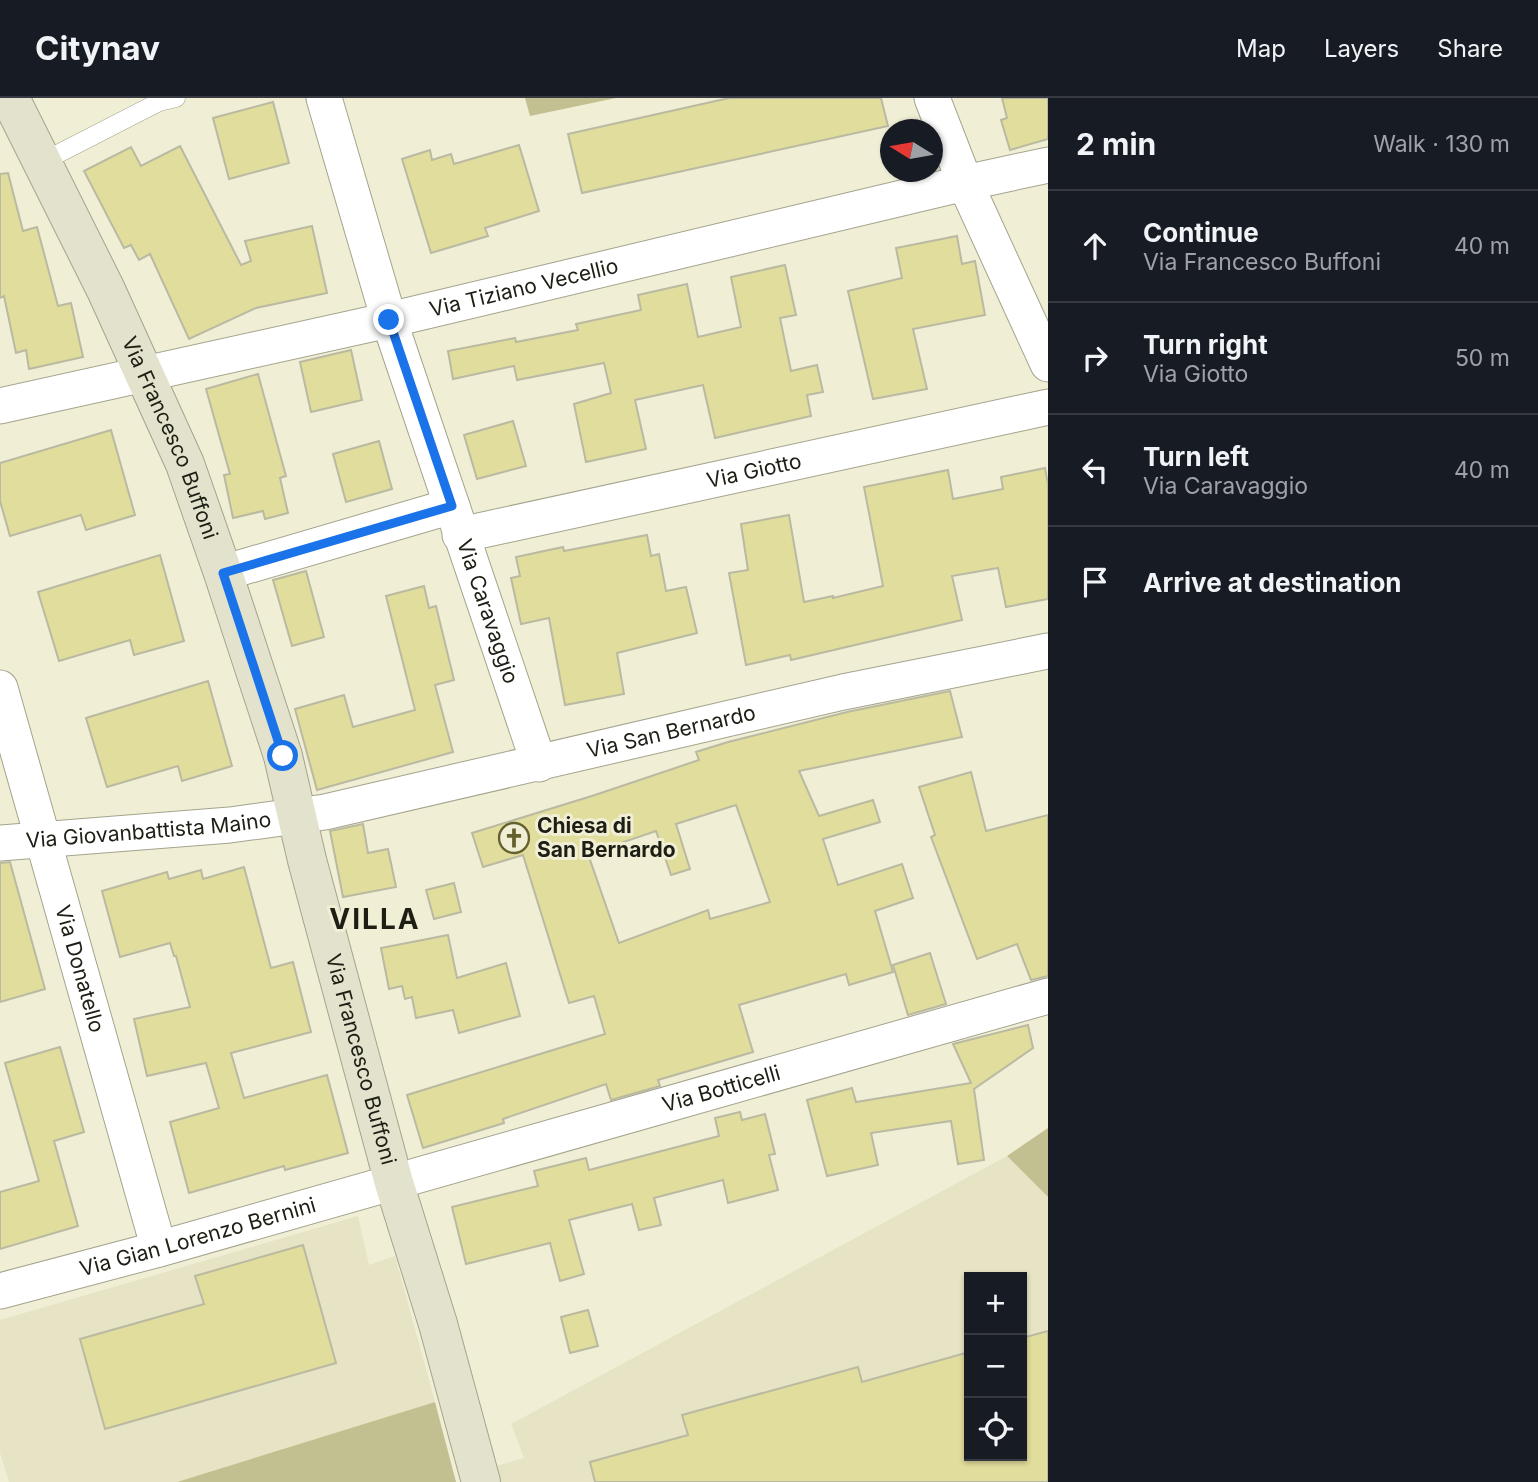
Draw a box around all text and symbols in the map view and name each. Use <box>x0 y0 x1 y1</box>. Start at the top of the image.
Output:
text: Citynav <box>35 28 160 68</box>
text: Map <box>1236 34 1286 63</box>
text: Layers <box>1324 34 1399 63</box>
text: Share <box>1437 34 1503 63</box>
north arrow <box>880 119 943 182</box>
text: 2 min <box>1076 126 1156 162</box>
text: Walk · 130 m <box>1373 130 1510 158</box>
text: Continue <box>1143 217 1259 248</box>
icon: ahead <box>1076 227 1114 265</box>
text: 40 m <box>1454 232 1510 260</box>
text: Via Francesco Buffoni <box>1143 248 1381 276</box>
street label: Via Tiziano Vecellio <box>427 253 621 322</box>
route end <box>373 304 404 335</box>
text: Turn right <box>1143 329 1268 360</box>
street label: Via Francesco Buffoni <box>117 333 223 543</box>
icon: right <box>1076 339 1114 377</box>
text: 50 m <box>1455 344 1510 372</box>
text: Via Giotto <box>1143 360 1248 388</box>
text: Turn left <box>1143 441 1249 472</box>
street label: Via Giotto <box>704 448 804 493</box>
icon: left <box>1076 451 1114 489</box>
text: 40 m <box>1454 456 1510 484</box>
text: Via Caravaggio <box>1143 472 1308 500</box>
street label: Via Caravaggio <box>452 536 524 687</box>
icon: arrive <box>1076 563 1114 601</box>
text: Arrive at destination <box>1143 567 1402 598</box>
street label: Via San Bernardo <box>584 700 758 763</box>
route start <box>267 740 298 771</box>
street label: Via Giovanbattista Maino <box>25 807 273 853</box>
place label: Chiesa di San Bernardo <box>537 813 676 862</box>
church icon: Chiesa di San Bernardo <box>497 821 531 855</box>
street label: Via Donatello <box>50 902 110 1035</box>
district label: VILLA <box>329 902 421 936</box>
street label: Via Francesco Buffoni <box>321 951 402 1167</box>
street label: Via Botticelli <box>659 1060 783 1117</box>
street label: Via Gian Lorenzo Bernini <box>77 1192 319 1281</box>
map controls <box>964 1272 1027 1461</box>
button: + <box>964 1272 1027 1335</box>
button: − <box>964 1335 1027 1398</box>
button: locate <box>964 1398 1027 1461</box>

